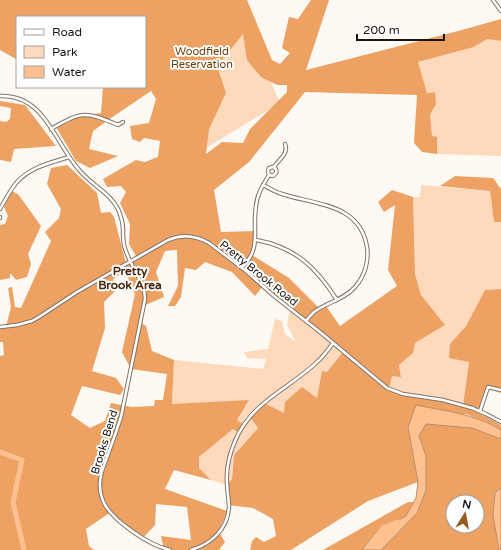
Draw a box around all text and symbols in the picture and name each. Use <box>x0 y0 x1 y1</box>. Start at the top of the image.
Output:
legend <box>16 16 146 88</box>
scale bar <box>357 16 444 42</box>
text: 200 m <box>363 23 400 37</box>
text: Road <box>52 25 82 39</box>
text: Park <box>52 45 78 59</box>
park label: Woodfield Reservation <box>171 45 233 71</box>
text: Water <box>52 65 87 79</box>
street label: Pretty Brook Road <box>217 238 300 309</box>
district label: Pretty Brook Area <box>98 264 162 292</box>
street label: Brooks Bend <box>89 408 120 476</box>
north arrow <box>445 494 485 534</box>
text: N <box>461 497 472 512</box>

